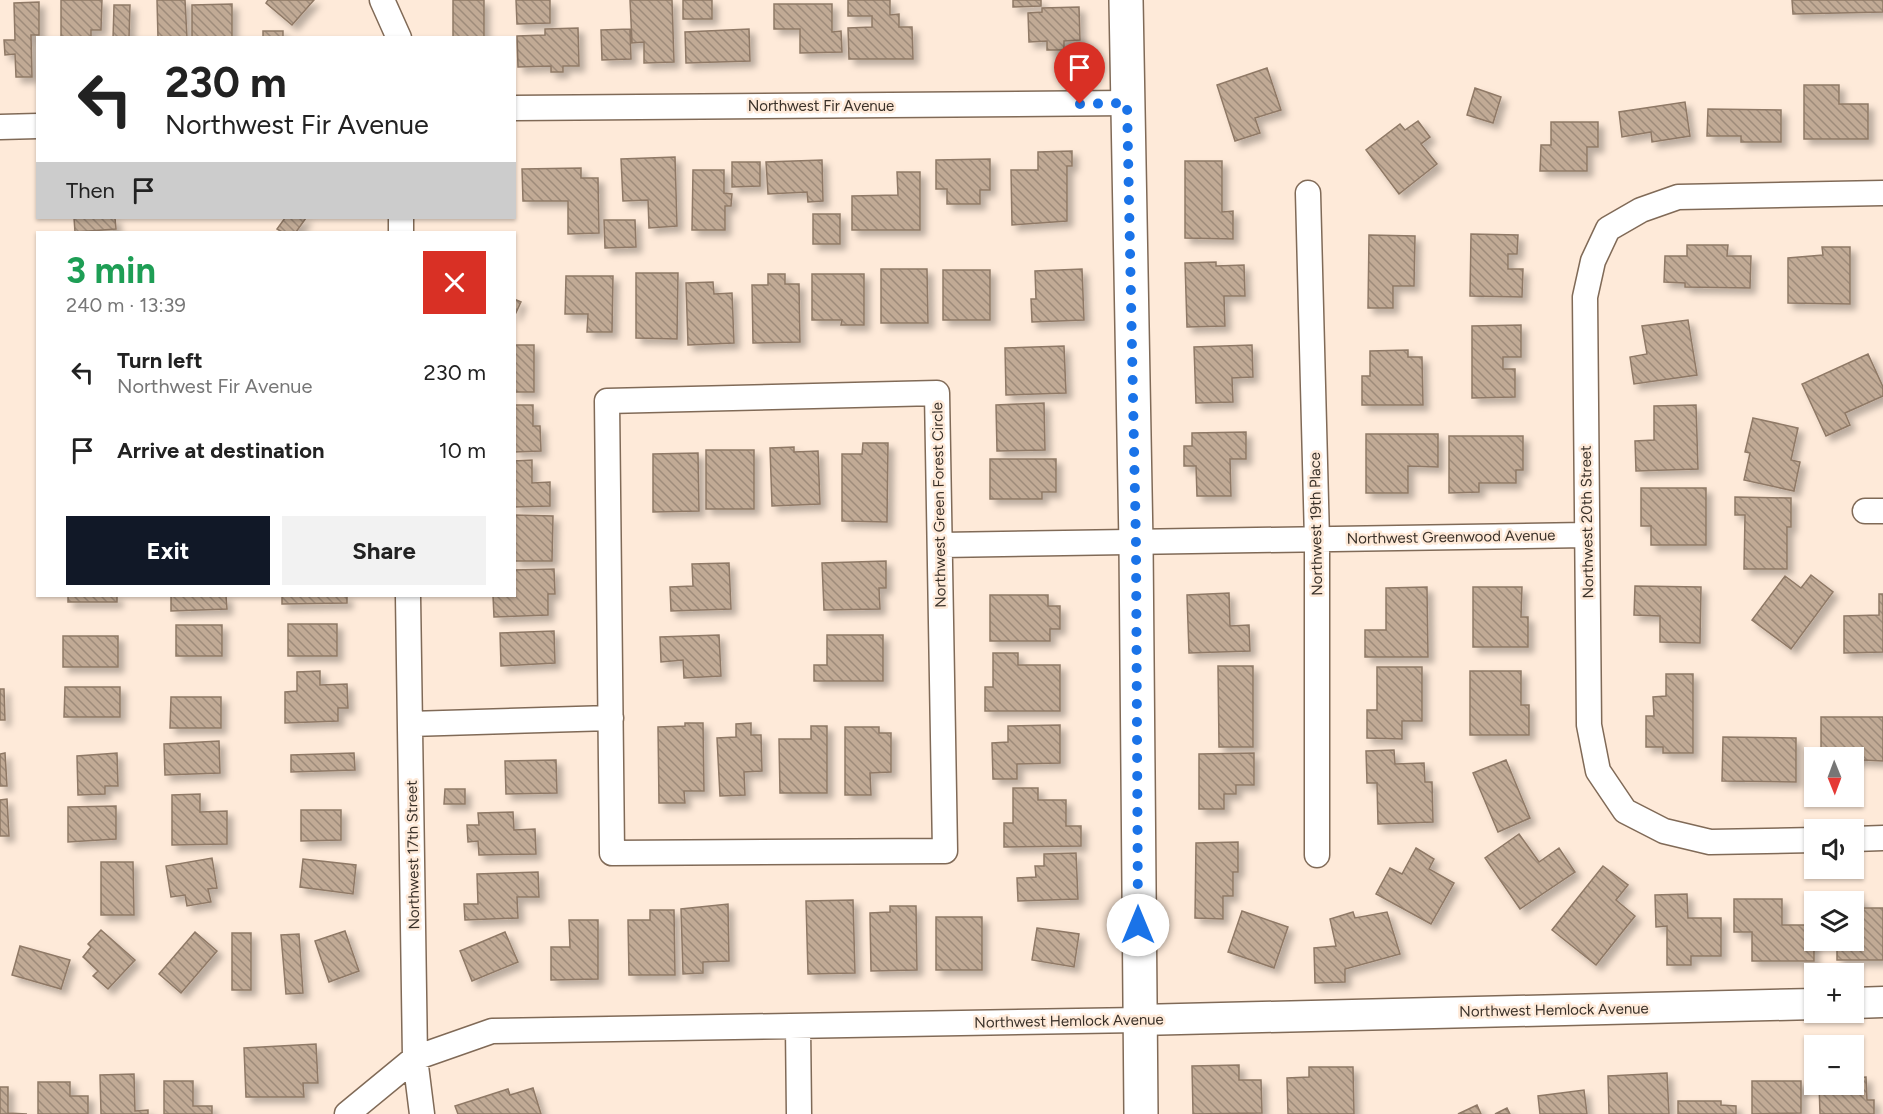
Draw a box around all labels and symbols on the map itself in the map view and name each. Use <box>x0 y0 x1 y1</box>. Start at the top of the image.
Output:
pin <box>1054 42 1105 104</box>
street label: Northwest Fir Avenue <box>748 97 894 115</box>
street label: Northwest Green Forest Circle <box>928 402 950 608</box>
street label: Northwest 20th Street <box>1577 445 1597 599</box>
street label: Northwest 19th Place <box>1306 452 1326 596</box>
street label: Northwest Greenwood Avenue <box>1346 526 1556 548</box>
north arrow <box>1804 747 1864 807</box>
street label: Northwest 17th Street <box>403 780 423 930</box>
position arrow <box>1106 893 1170 957</box>
street label: Northwest Hemlock Avenue <box>1459 999 1649 1021</box>
street label: Northwest Hemlock Avenue <box>974 1010 1164 1032</box>

